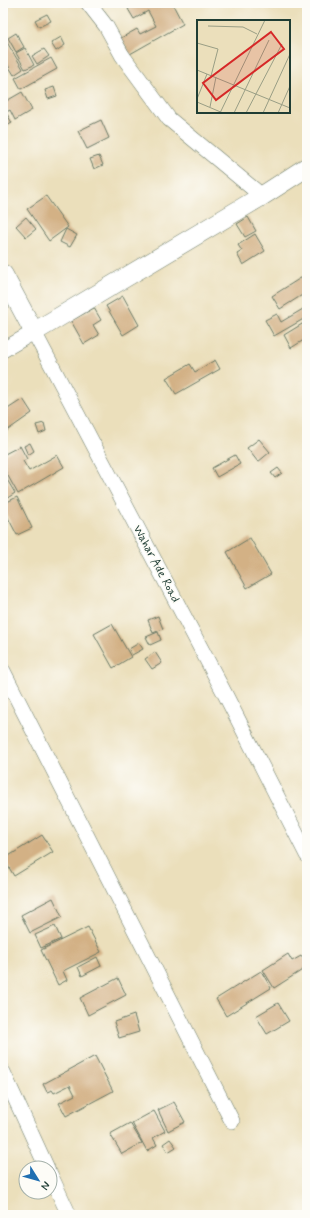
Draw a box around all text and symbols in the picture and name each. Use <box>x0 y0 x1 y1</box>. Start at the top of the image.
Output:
inset map <box>197 20 290 113</box>
street label: Wahar Ade Road <box>129 522 183 606</box>
north arrow <box>18 1160 58 1200</box>
text: N <box>37 1178 53 1193</box>

